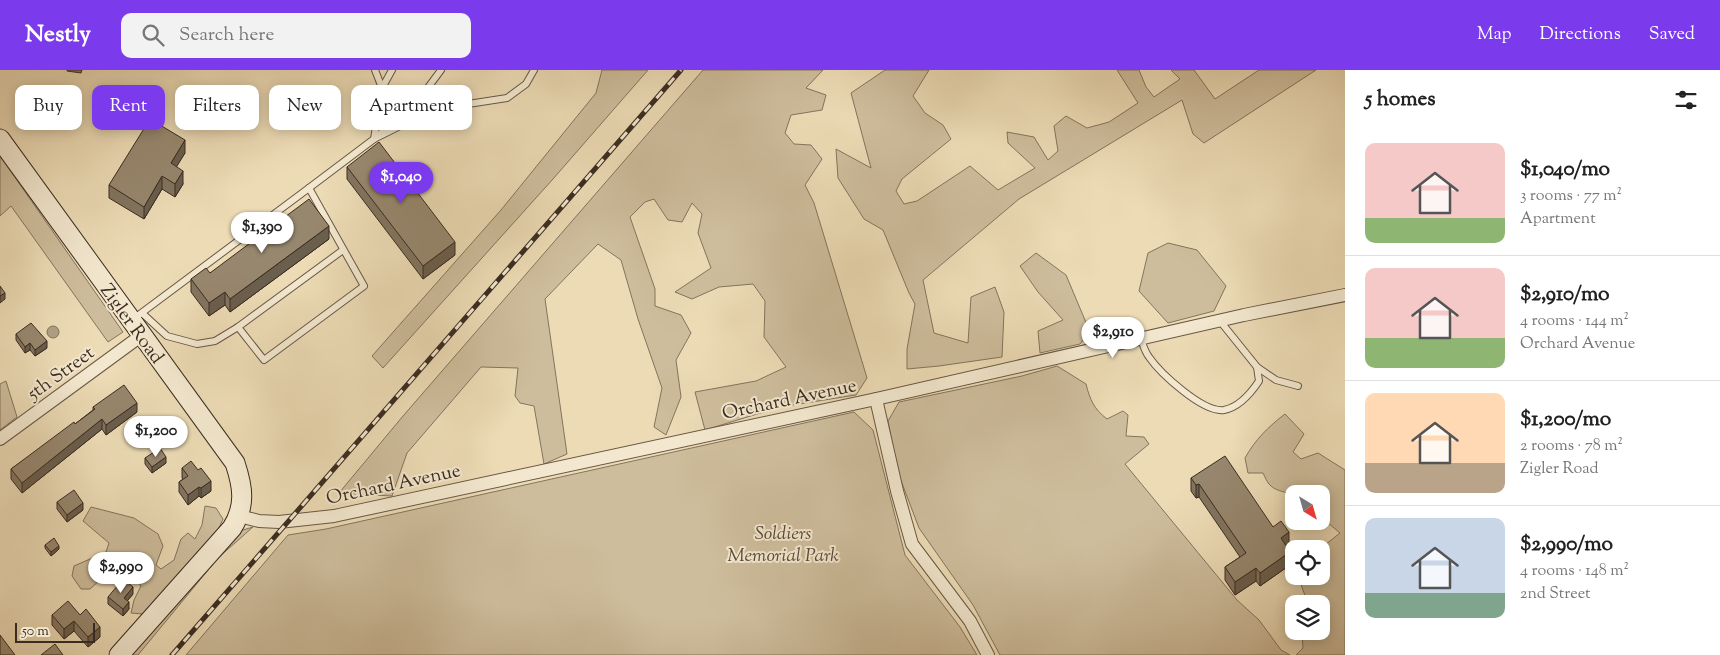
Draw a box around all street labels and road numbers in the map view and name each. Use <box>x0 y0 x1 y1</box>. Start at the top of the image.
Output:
street label: Zigler Road <box>93 279 169 370</box>
street label: 5th Street <box>21 340 101 408</box>
street label: Orchard Avenue <box>720 373 859 428</box>
street label: Orchard Avenue <box>324 458 463 513</box>

